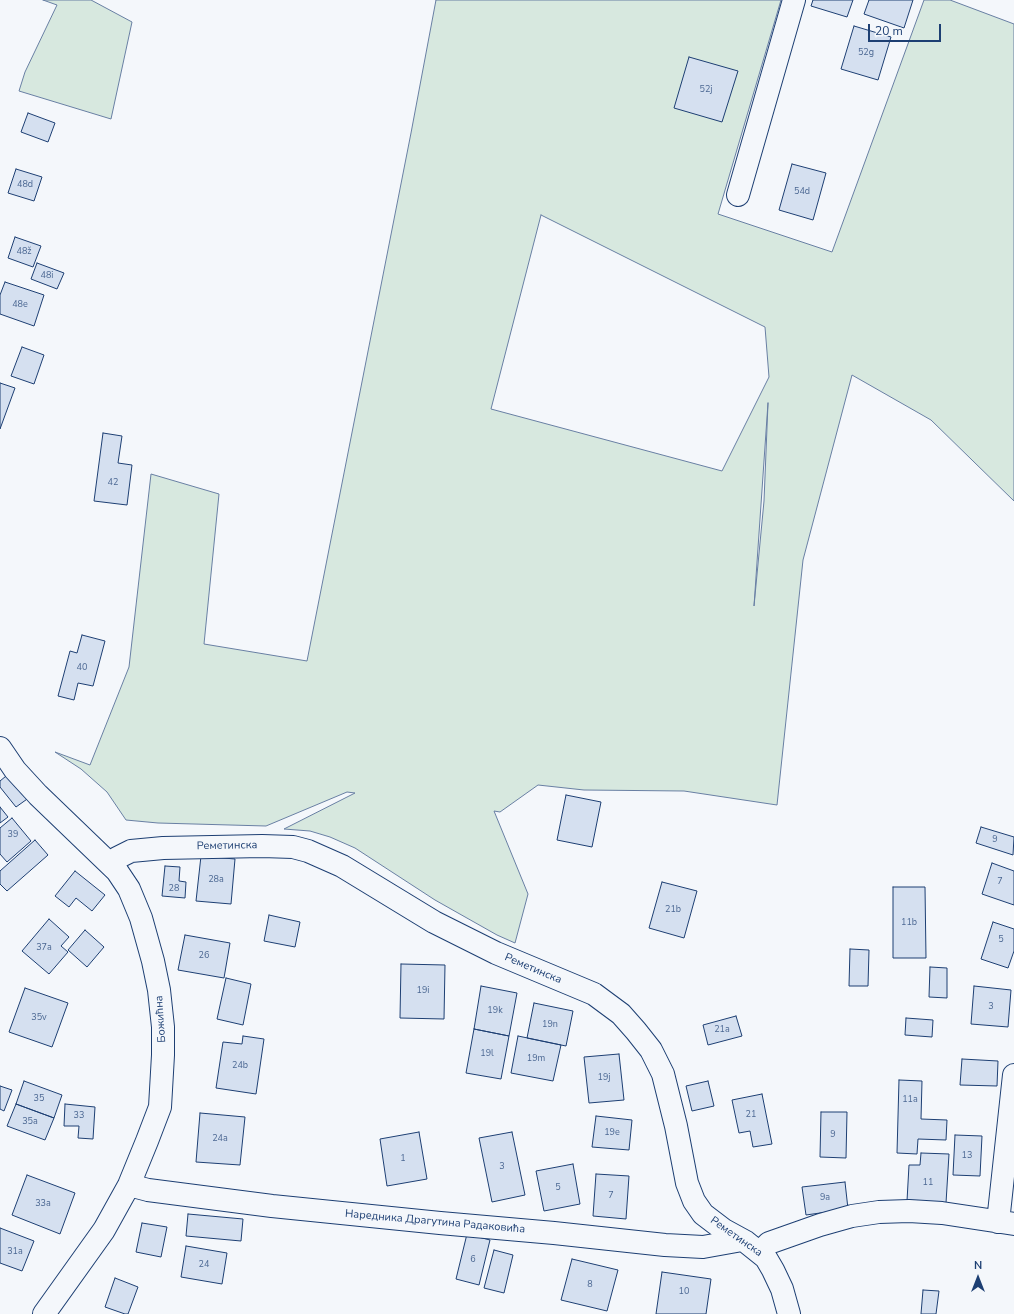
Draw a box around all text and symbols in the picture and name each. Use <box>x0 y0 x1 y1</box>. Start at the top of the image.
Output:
scale bar <box>870 16 943 42</box>
text: 20 m <box>875 23 903 39</box>
house number: 52g <box>858 48 874 58</box>
house number: 52j <box>700 85 712 95</box>
house number: 48d <box>17 180 33 190</box>
house number: 54d <box>794 187 810 197</box>
house number: 48ž <box>17 247 31 257</box>
house number: 48i <box>41 271 53 281</box>
house number: 48e <box>12 300 28 310</box>
house number: 42 <box>108 478 118 488</box>
house number: 40 <box>77 663 87 673</box>
house number: 39 <box>8 830 18 840</box>
house number: 9 <box>992 835 998 845</box>
street label: Реметинска <box>197 839 257 853</box>
house number: 28a <box>208 875 224 885</box>
house number: 7 <box>997 877 1003 887</box>
house number: 28 <box>169 884 179 894</box>
house number: 21b <box>665 905 681 915</box>
house number: 11b <box>901 918 917 928</box>
house number: 5 <box>998 935 1004 945</box>
house number: 37a <box>36 943 52 953</box>
house number: 26 <box>199 951 209 961</box>
street label: Реметинска <box>503 951 563 987</box>
house number: 19i <box>417 986 429 996</box>
street label: Божићна <box>153 995 169 1043</box>
house number: 3 <box>988 1002 994 1012</box>
house number: 19k <box>487 1006 503 1016</box>
house number: 35v <box>31 1013 47 1023</box>
house number: 19n <box>542 1020 558 1030</box>
house number: 21a <box>714 1025 730 1035</box>
house number: 19l <box>480 1049 494 1059</box>
house number: 19m <box>527 1054 545 1064</box>
house number: 24b <box>232 1061 248 1071</box>
house number: 19j <box>598 1073 610 1083</box>
house number: 35 <box>34 1094 44 1104</box>
house number: 11a <box>902 1095 918 1105</box>
house number: 21 <box>746 1110 756 1120</box>
house number: 33 <box>74 1111 84 1121</box>
house number: 35a <box>22 1117 38 1127</box>
house number: 19e <box>604 1128 620 1138</box>
house number: 9 <box>830 1130 836 1140</box>
house number: 24a <box>212 1134 228 1144</box>
house number: 13 <box>962 1151 972 1161</box>
house number: 1 <box>400 1154 406 1164</box>
house number: 3 <box>499 1162 505 1172</box>
house number: 11 <box>923 1178 933 1188</box>
house number: 5 <box>555 1183 561 1193</box>
house number: 7 <box>608 1191 614 1201</box>
house number: 9a <box>820 1193 830 1203</box>
house number: 33a <box>35 1199 51 1209</box>
street label: Наредника Драгутина Радаковића <box>344 1208 526 1236</box>
street label: Реметинска <box>707 1214 765 1260</box>
house number: 31a <box>7 1247 23 1257</box>
house number: 6 <box>470 1255 476 1265</box>
north arrow <box>958 1258 998 1298</box>
text: N <box>974 1258 982 1273</box>
house number: 24 <box>199 1260 209 1270</box>
house number: 8 <box>587 1280 593 1290</box>
house number: 10 <box>679 1287 689 1297</box>

